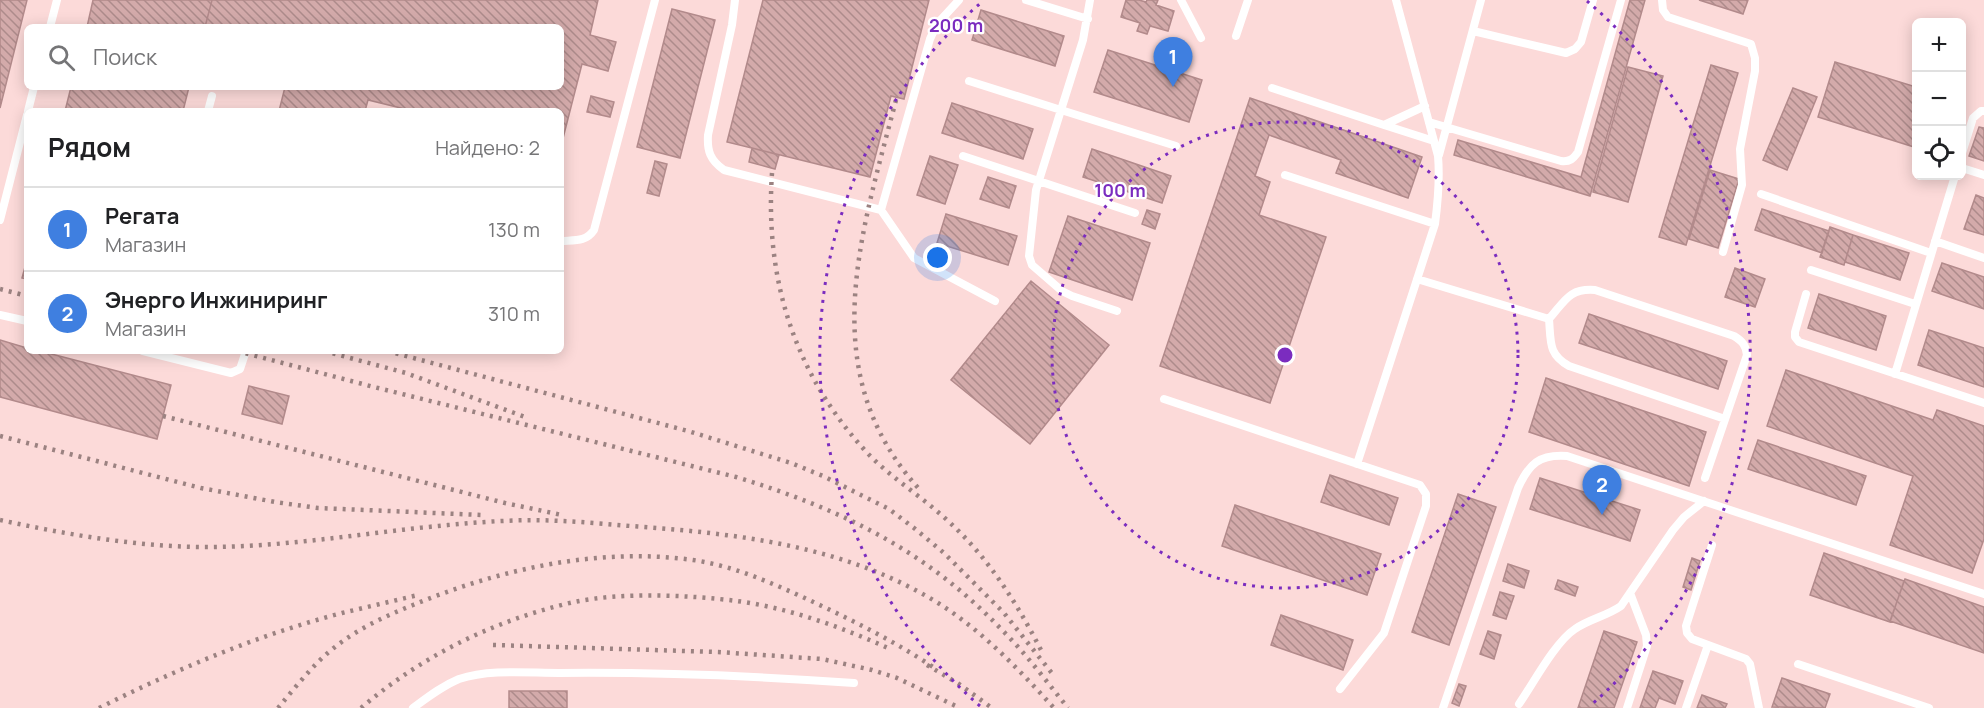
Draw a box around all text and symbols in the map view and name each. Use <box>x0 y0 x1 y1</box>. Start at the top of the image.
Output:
text: 200 m <box>929 13 983 37</box>
map controls <box>1912 18 1966 180</box>
button: + <box>1912 18 1966 72</box>
search box <box>24 24 564 90</box>
pin: 1 <box>1154 38 1192 87</box>
icon: search <box>45 41 78 74</box>
text: Поиск <box>93 42 157 72</box>
button: − <box>1912 72 1966 126</box>
button: locate <box>1912 126 1966 180</box>
text: Рядом <box>48 129 131 165</box>
text: Найдено: 2 <box>435 134 540 161</box>
text: 100 m <box>1094 178 1146 202</box>
text: Регата <box>105 201 179 231</box>
text: 1 <box>63 216 72 243</box>
text: 130 m <box>488 216 540 243</box>
text: Магазин <box>105 231 186 258</box>
your location <box>923 243 952 272</box>
text: Энерго Инжиниринг <box>105 285 328 315</box>
text: 2 <box>62 300 73 327</box>
text: 310 m <box>488 300 540 327</box>
text: Магазин <box>105 315 186 342</box>
centre of rings <box>1275 345 1295 365</box>
pin: 2 <box>1582 466 1622 515</box>

